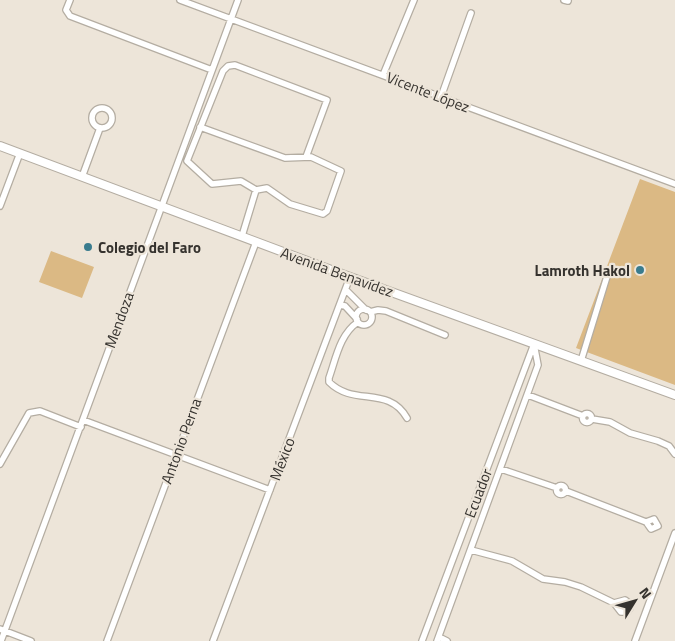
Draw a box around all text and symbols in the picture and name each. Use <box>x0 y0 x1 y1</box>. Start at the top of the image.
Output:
street label: Vicente López <box>383 66 473 118</box>
place label: Colegio del Faro <box>98 236 201 259</box>
marker: Colegio del Faro <box>82 241 94 253</box>
street label: Avenida Benavídez <box>277 241 397 303</box>
place label: Lamroth Hakol <box>535 259 630 282</box>
marker: Lamroth Hakol <box>634 264 646 276</box>
street label: Mendoza <box>98 288 140 351</box>
street label: Antonio Perna <box>155 394 207 487</box>
street label: México <box>263 434 301 484</box>
street label: Ecuador <box>458 465 498 521</box>
north arrow <box>610 576 660 626</box>
text: N <box>634 583 657 603</box>

